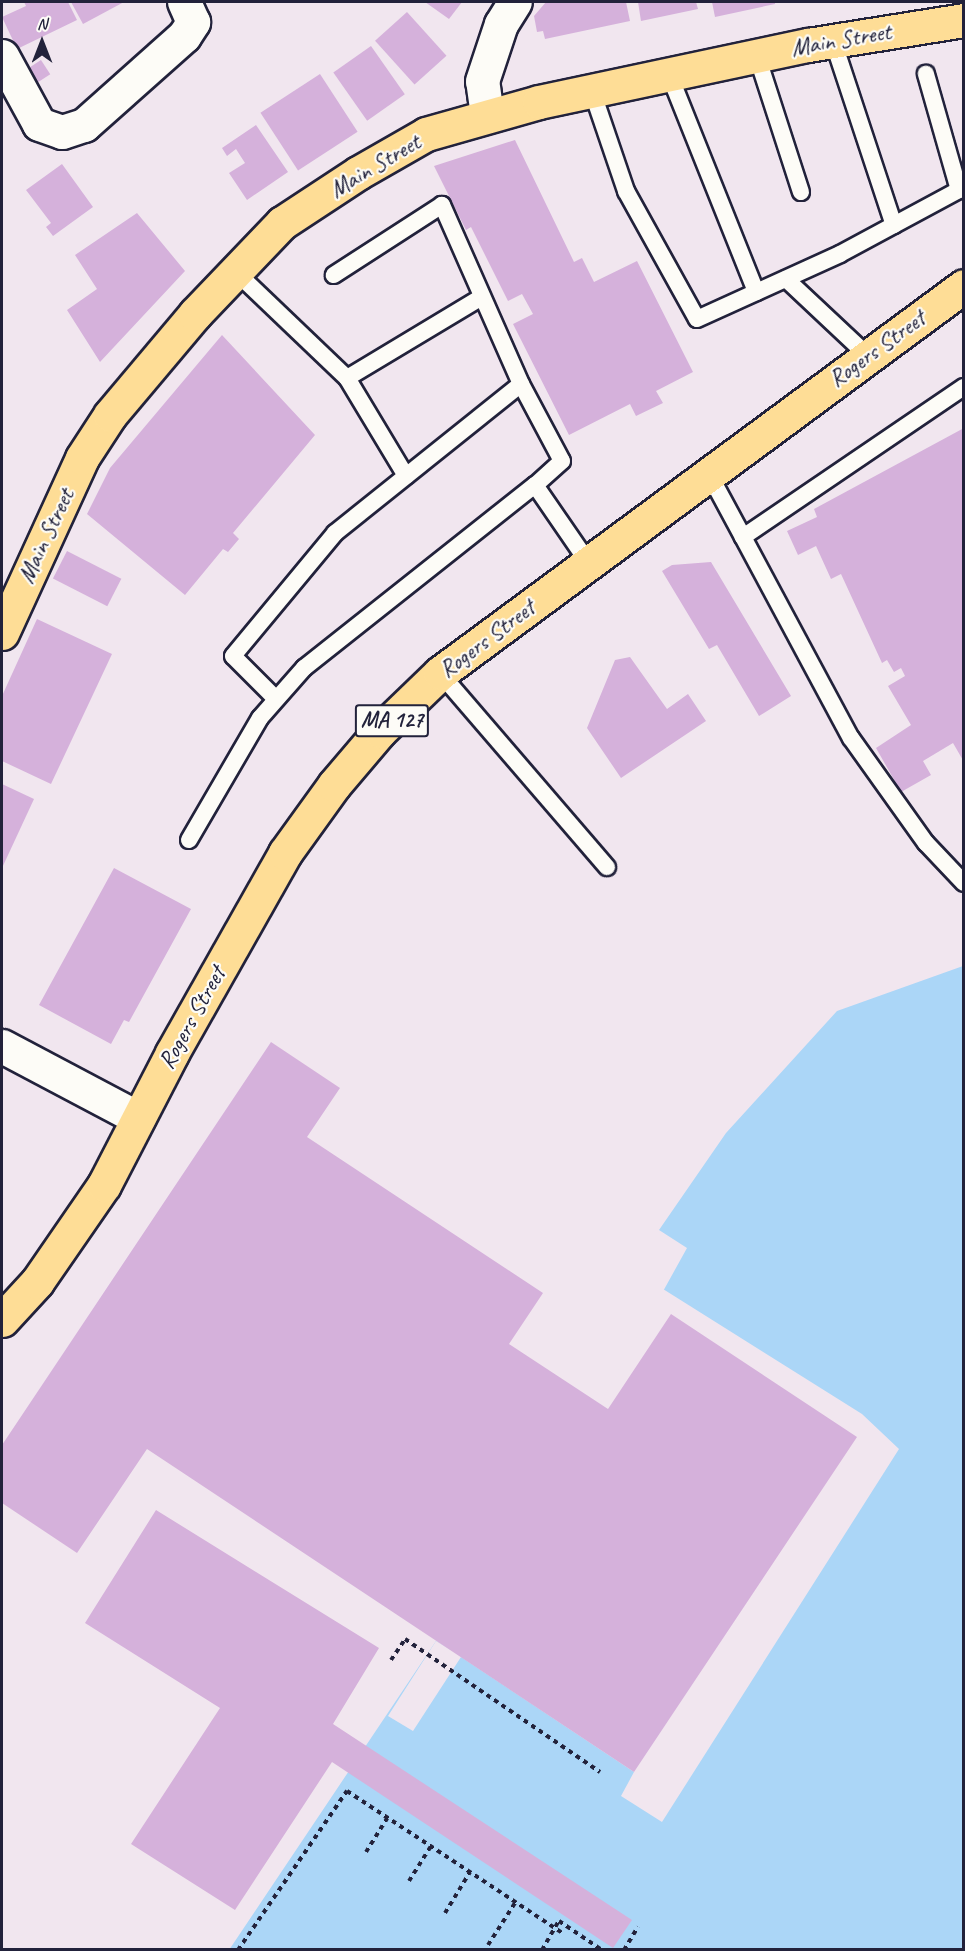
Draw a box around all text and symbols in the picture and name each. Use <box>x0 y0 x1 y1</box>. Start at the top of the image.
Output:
north arrow <box>12 12 72 72</box>
text: N <box>37 14 47 34</box>
street label: Main Street <box>789 17 893 63</box>
street label: Main Street <box>324 128 426 204</box>
street label: Rogers Street <box>823 304 931 394</box>
street label: Main Street <box>12 484 80 588</box>
street label: Rogers Street <box>433 594 541 684</box>
road number: MA 127 <box>354 702 430 740</box>
street label: Rogers Street <box>152 962 232 1074</box>

